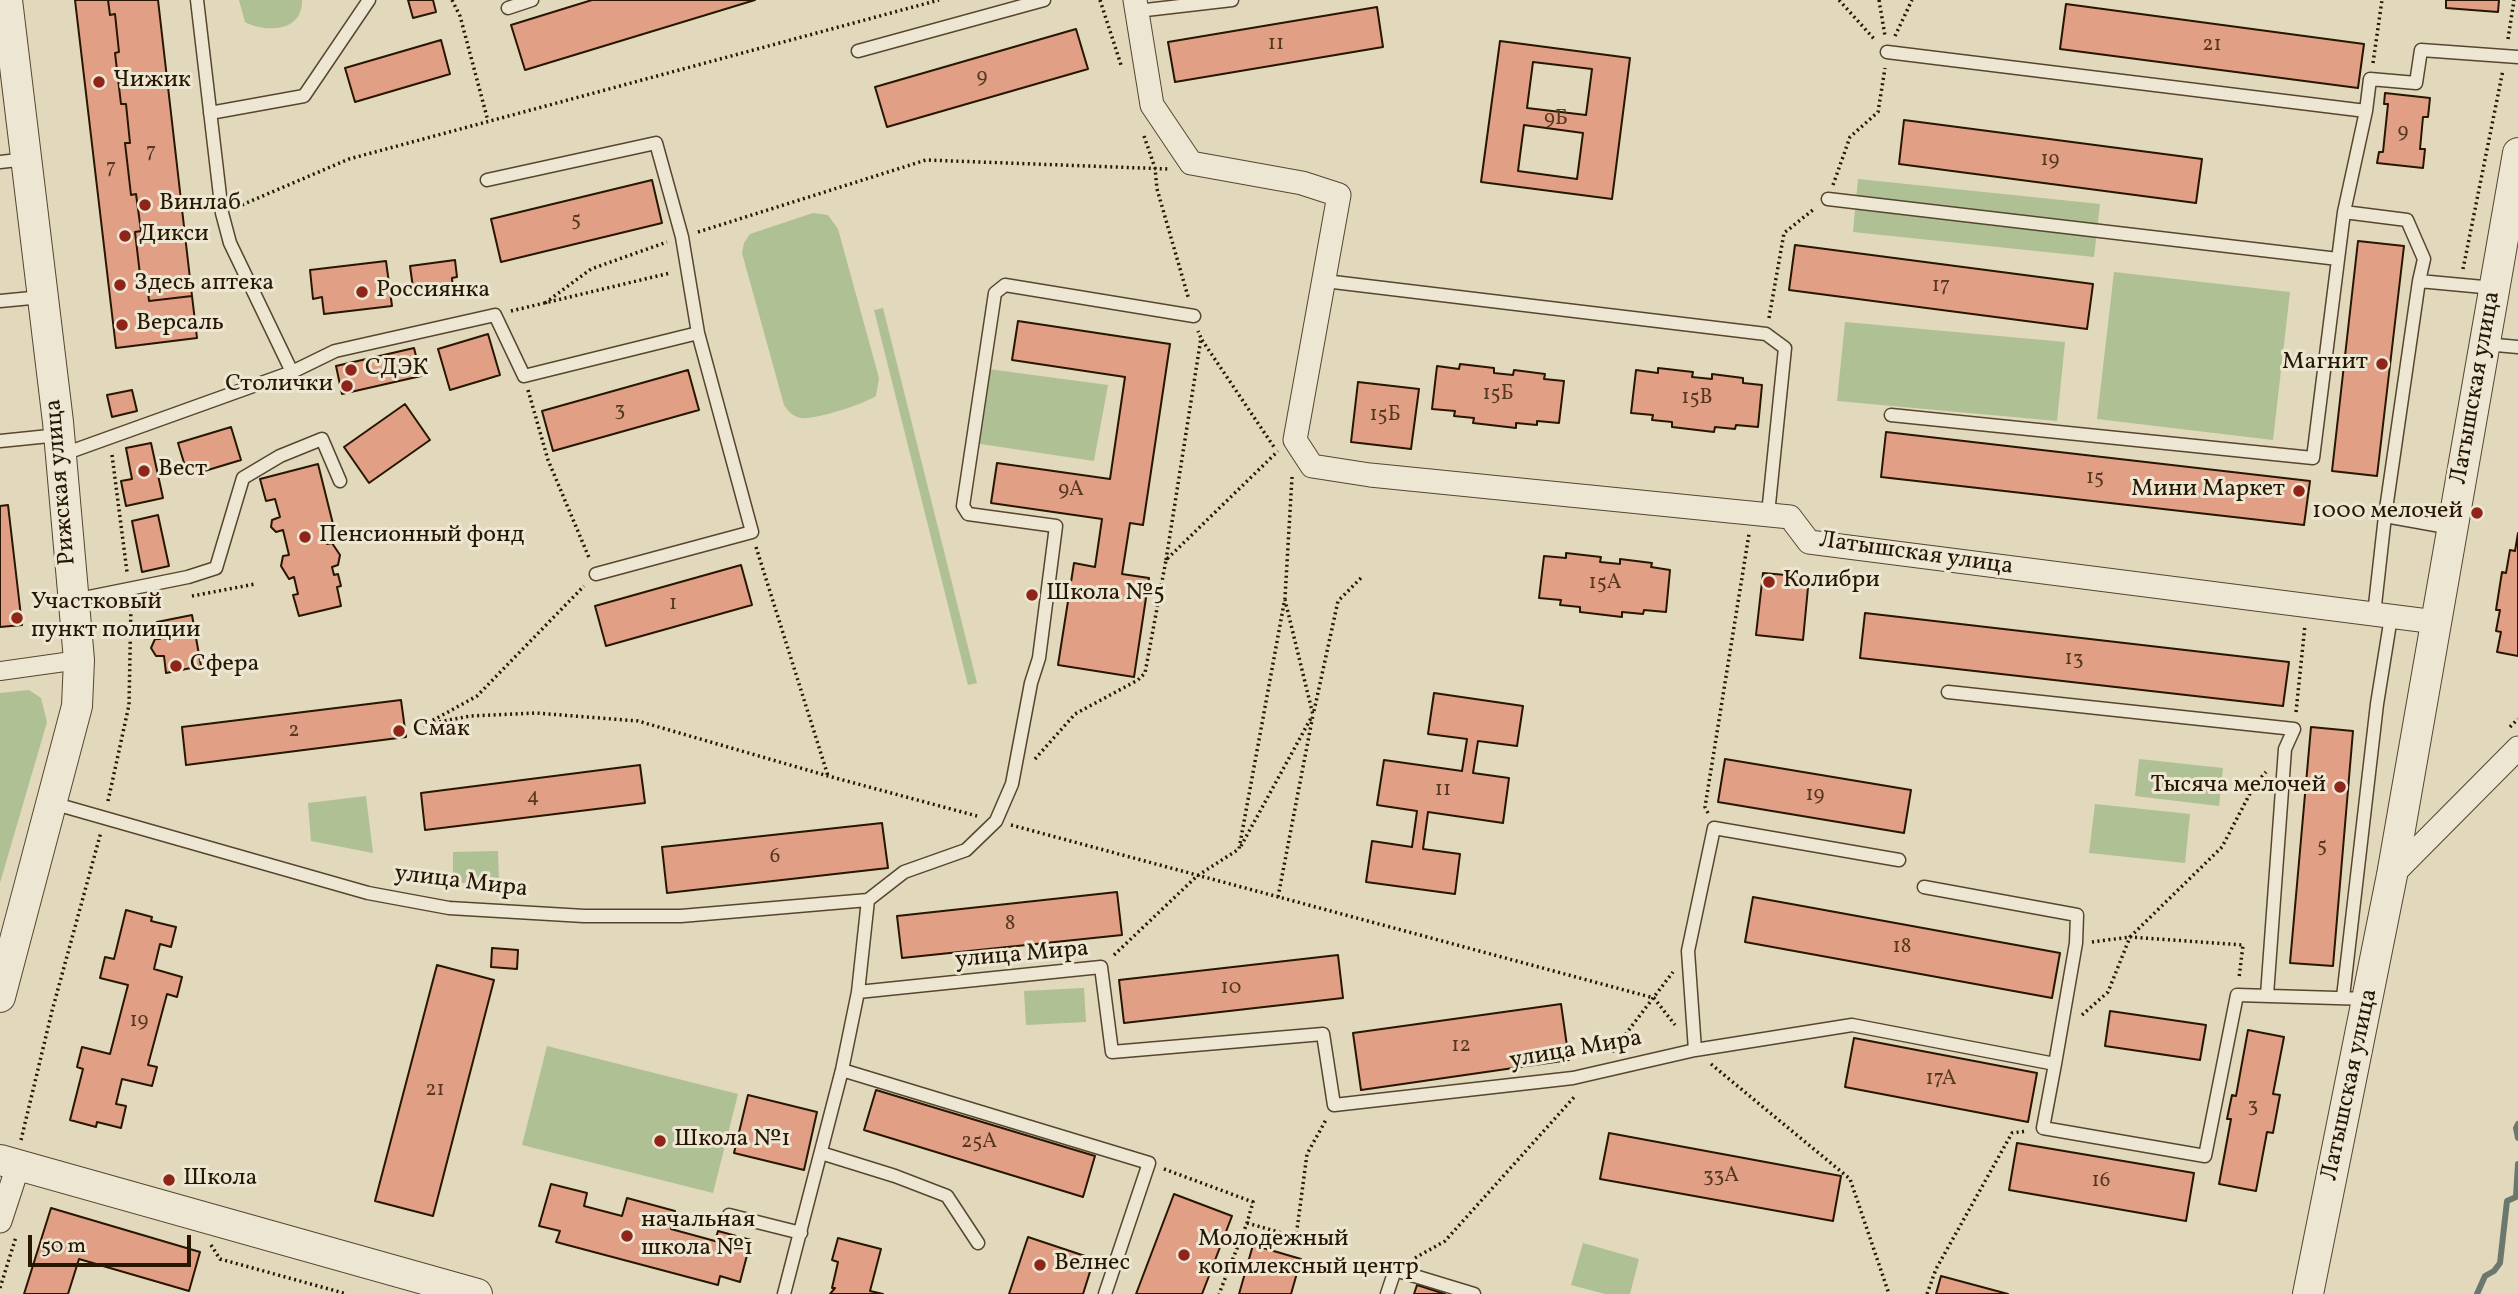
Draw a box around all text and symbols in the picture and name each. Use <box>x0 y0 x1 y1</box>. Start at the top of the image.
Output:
house number: 11 <box>1268 32 1284 58</box>
house number: 21 <box>2202 33 2222 59</box>
house number: 9 <box>977 65 987 91</box>
place label: Чижик <box>113 68 191 96</box>
marker: Чижик <box>91 74 107 90</box>
house number: 9Б <box>1544 107 1568 133</box>
house number: 9 <box>2398 120 2408 146</box>
house number: 7 <box>146 140 156 166</box>
house number: 19 <box>2040 148 2060 174</box>
house number: 7 <box>106 156 116 182</box>
place label: Винлаб <box>159 191 241 219</box>
marker: Винлаб <box>137 197 153 213</box>
house number: 5 <box>571 208 581 234</box>
place label: Дикси <box>139 222 209 250</box>
marker: Дикси <box>117 228 133 244</box>
place label: Здесь аптека <box>134 271 274 299</box>
house number: 17 <box>1932 274 1950 300</box>
marker: Здесь аптека <box>112 277 128 293</box>
place label: Россиянка <box>376 278 490 306</box>
marker: Россиянка <box>354 284 370 300</box>
street label: Латышская улица <box>2446 289 2508 487</box>
place label: Версаль <box>136 311 224 339</box>
marker: Версаль <box>114 317 130 333</box>
place label: Магнит <box>2282 350 2368 378</box>
place label: СДЭК <box>365 356 429 384</box>
marker: Магнит <box>2374 356 2390 372</box>
marker: СДЭК <box>343 362 359 378</box>
place label: Столички <box>225 372 333 400</box>
marker: Столички <box>339 378 355 394</box>
house number: 15Б <box>1482 382 1514 408</box>
house number: 15В <box>1681 386 1713 412</box>
street label: Рижская улица <box>40 398 84 566</box>
house number: 3 <box>615 398 625 424</box>
house number: 15Б <box>1369 403 1401 429</box>
place label: Вест <box>158 457 207 485</box>
marker: Вест <box>136 463 152 479</box>
house number: 15 <box>2086 466 2104 492</box>
place label: Мини Маркет <box>2131 477 2285 505</box>
house number: 9А <box>1058 478 1084 504</box>
marker: Мини Маркет <box>2291 483 2307 499</box>
place label: 1000 мелочей <box>2312 499 2463 527</box>
marker: 1000 мелочей <box>2469 505 2485 521</box>
place label: Пенсионный фонд <box>319 523 524 551</box>
street label: Латышская улица <box>1817 527 2015 583</box>
marker: Пенсионный фонд <box>297 529 313 545</box>
place label: Колибри <box>1783 568 1880 596</box>
house number: 15А <box>1588 571 1622 597</box>
marker: Колибри <box>1761 574 1777 590</box>
place label: Школа №5 <box>1046 581 1165 609</box>
marker: Школа №5 <box>1024 587 1040 603</box>
place label: Участковый пункт полиции <box>31 590 201 646</box>
house number: 1 <box>669 592 677 618</box>
marker: Участковый пункт полиции <box>9 610 25 626</box>
house number: 13 <box>2065 647 2083 673</box>
place label: Сфера <box>190 652 260 680</box>
marker: Сфера <box>168 658 184 674</box>
place label: Смак <box>413 717 470 745</box>
house number: 2 <box>288 719 300 745</box>
marker: Смак <box>391 723 407 739</box>
place label: Тысяча мелочей <box>2151 773 2326 801</box>
house number: 11 <box>1435 778 1451 804</box>
marker: Тысяча мелочей <box>2332 779 2348 795</box>
house number: 19 <box>1805 783 1825 809</box>
house number: 4 <box>527 785 539 811</box>
house number: 5 <box>2317 834 2327 860</box>
house number: 6 <box>770 845 780 871</box>
street label: улица Мира <box>393 861 529 905</box>
house number: 8 <box>1005 912 1015 938</box>
house number: 18 <box>1893 935 1911 961</box>
street label: улица Мира <box>954 936 1090 976</box>
house number: 10 <box>1221 976 1241 1002</box>
street label: Латышская улица <box>2317 986 2385 1184</box>
house number: 19 <box>129 1009 149 1035</box>
street label: улица Мира <box>1507 1025 1645 1077</box>
house number: 12 <box>1451 1034 1471 1060</box>
house number: 17А <box>1925 1067 1957 1093</box>
house number: 21 <box>425 1078 445 1104</box>
house number: 3 <box>2248 1094 2258 1120</box>
place label: Школа №1 <box>674 1127 791 1155</box>
house number: 25А <box>961 1130 997 1156</box>
marker: Школа №1 <box>652 1133 668 1149</box>
house number: 33А <box>1703 1164 1739 1190</box>
place label: Школа <box>183 1166 257 1194</box>
house number: 16 <box>2092 1169 2110 1195</box>
marker: Школа <box>161 1172 177 1188</box>
place label: начальная школа №1 <box>641 1208 755 1264</box>
scale bar <box>32 1220 194 1264</box>
place label: Молодежный копмлексный центр <box>1198 1227 1419 1283</box>
marker: начальная школа №1 <box>619 1228 635 1244</box>
text: 50 m <box>41 1232 86 1261</box>
marker: Молодежный копмлексный центр <box>1176 1247 1192 1263</box>
place label: Велнес <box>1054 1251 1130 1279</box>
marker: Велнес <box>1032 1257 1048 1273</box>

